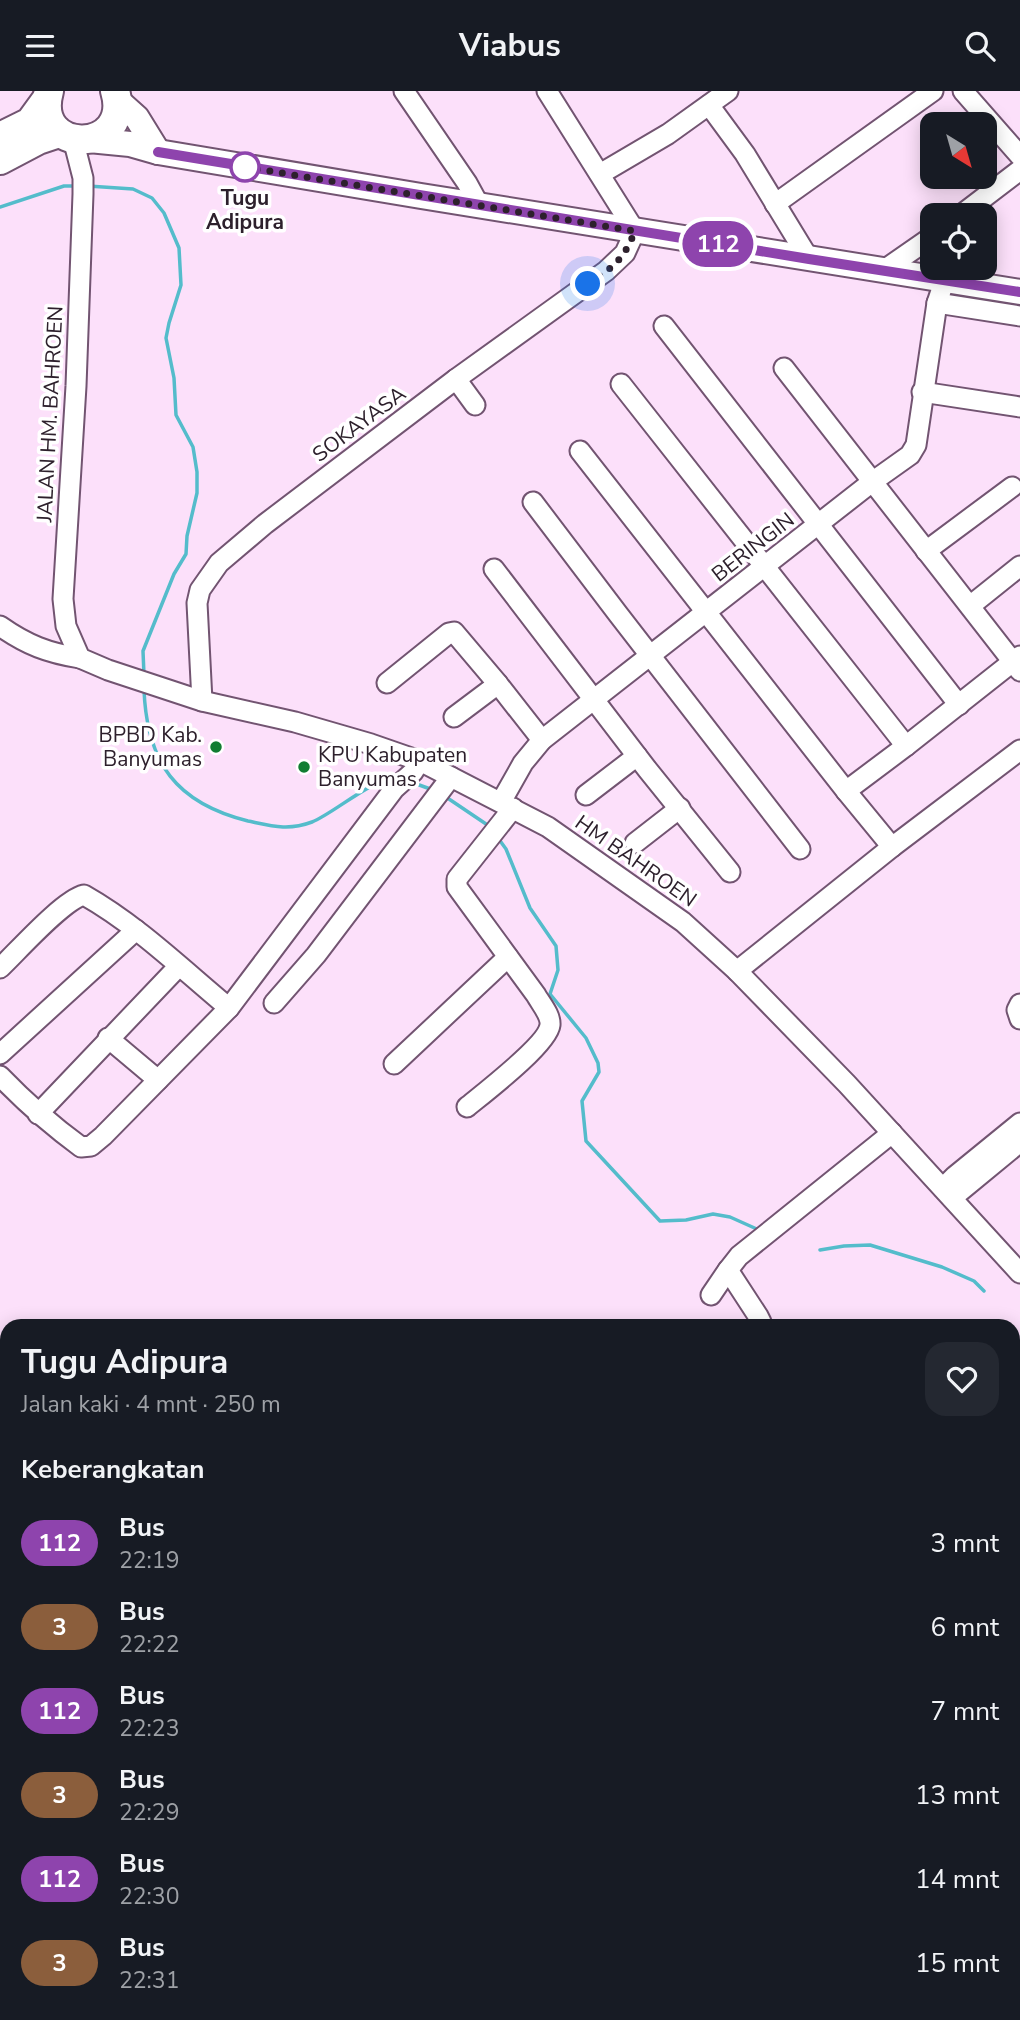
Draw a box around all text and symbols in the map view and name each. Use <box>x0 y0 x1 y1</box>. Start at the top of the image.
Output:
text: Viabus <box>459 24 561 67</box>
icon: menu <box>21 27 59 65</box>
icon: search <box>961 27 999 65</box>
north arrow <box>920 112 998 189</box>
map controls <box>920 112 997 280</box>
marker: Tugu Adipura <box>230 152 260 182</box>
place label: Tugu Adipura <box>206 184 284 236</box>
button: locate <box>920 203 997 280</box>
line badge: 112 <box>678 221 758 267</box>
text: 112 <box>696 228 740 260</box>
your location <box>570 266 605 301</box>
street label: JALAN HM. BAHROEN <box>30 305 70 524</box>
street label: SOKAYASA <box>307 380 411 468</box>
street label: BERINGIN <box>706 506 800 588</box>
place label: BPBD Kab. Banyumas <box>99 721 202 773</box>
marker: BPBD Kab. Banyumas <box>208 739 224 755</box>
place label: KPU Kabupaten Banyumas <box>318 741 467 793</box>
marker: KPU Kabupaten Banyumas <box>296 759 312 775</box>
street label: HM BAHROEN <box>570 809 702 913</box>
text: Tugu Adipura <box>21 1340 228 1385</box>
button: heart <box>925 1342 999 1416</box>
text: Jalan kaki · 4 mnt · 250 m <box>21 1389 281 1420</box>
text: Keberangkatan <box>21 1452 204 1487</box>
text: Bus <box>119 1510 165 1545</box>
text: 3 mnt <box>931 1526 999 1561</box>
text: 112 <box>38 1527 81 1559</box>
text: 22:19 <box>119 1545 179 1576</box>
text: Bus <box>119 1594 165 1629</box>
text: 6 mnt <box>931 1610 999 1645</box>
text: 3 <box>52 1611 67 1643</box>
text: 22:22 <box>119 1629 179 1660</box>
text: Bus <box>119 1678 165 1713</box>
text: 7 mnt <box>931 1694 999 1729</box>
text: 112 <box>38 1695 81 1727</box>
text: 22:23 <box>119 1713 179 1744</box>
text: Bus <box>119 1762 165 1797</box>
text: 13 mnt <box>915 1778 999 1813</box>
text: 3 <box>52 1779 67 1811</box>
text: 22:29 <box>119 1797 179 1828</box>
text: Bus <box>119 1846 165 1881</box>
text: 14 mnt <box>915 1862 999 1897</box>
text: 112 <box>38 1863 81 1895</box>
text: 22:30 <box>119 1881 179 1912</box>
text: Bus <box>119 1930 165 1965</box>
text: 15 mnt <box>915 1946 999 1981</box>
text: 3 <box>52 1947 67 1979</box>
text: 22:31 <box>119 1965 179 1996</box>

